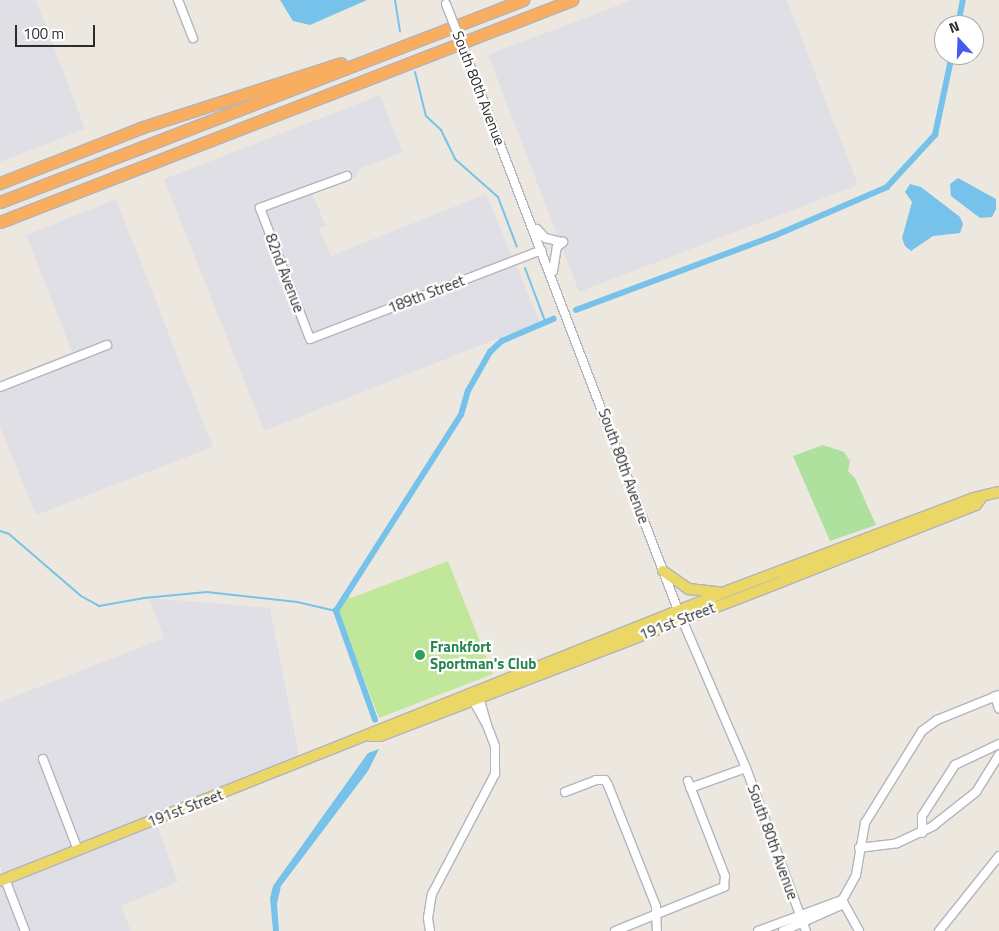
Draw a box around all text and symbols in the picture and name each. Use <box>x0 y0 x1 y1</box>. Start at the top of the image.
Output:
scale bar <box>18 15 98 47</box>
north arrow <box>934 15 984 65</box>
text: N <box>946 15 962 38</box>
text: 100 m <box>23 22 64 45</box>
street label: South 80th Avenue <box>449 28 509 148</box>
street label: 82nd Avenue <box>262 231 308 315</box>
street label: 189th Street <box>385 271 467 317</box>
street label: South 80th Avenue <box>595 406 653 526</box>
street label: 191st Street <box>637 598 717 644</box>
place label: Frankfort Sportman's Club <box>430 637 536 672</box>
marker: Frankfort Sportman's Club <box>414 649 426 661</box>
street label: South 80th Avenue <box>744 782 802 902</box>
street label: 191st Street <box>145 785 225 831</box>

